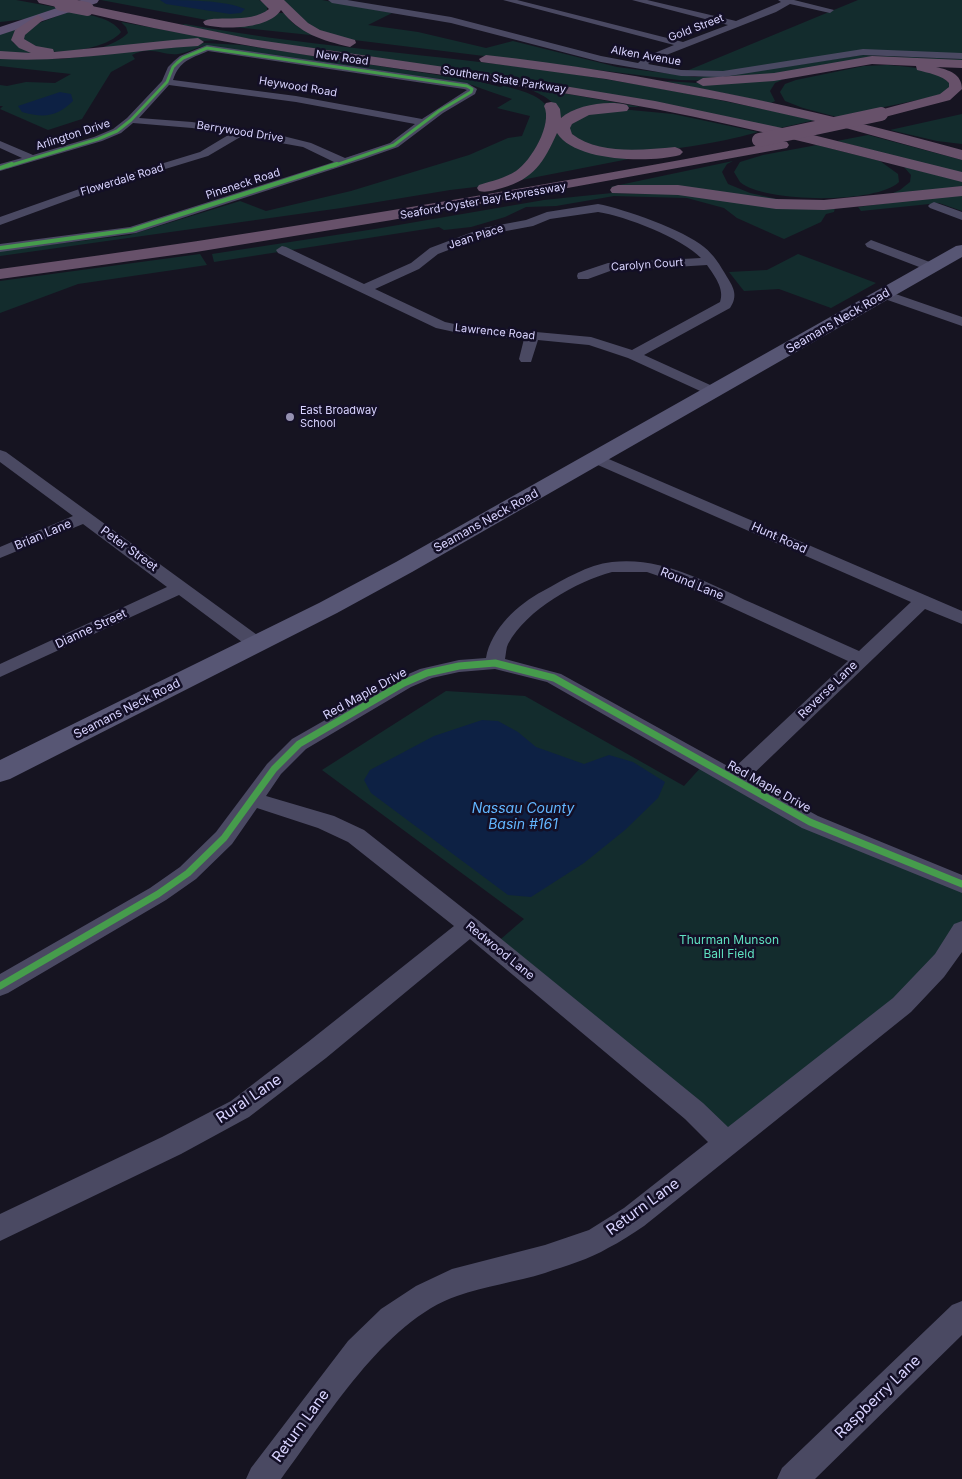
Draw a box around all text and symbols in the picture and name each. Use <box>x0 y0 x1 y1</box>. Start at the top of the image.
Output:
street label: Gold Street <box>666 11 726 45</box>
street label: Alken Avenue <box>610 43 682 69</box>
street label: New Road <box>315 48 369 68</box>
street label: Southern State Parkway <box>441 64 567 96</box>
street label: Heywood Road <box>258 74 338 100</box>
street label: Arlington Drive <box>34 117 112 153</box>
street label: Berrywood Drive <box>196 119 284 145</box>
street label: Flowerdale Road <box>79 161 165 199</box>
street label: Pineneck Road <box>204 166 282 202</box>
street label: Seaford-Oyster Bay Expressway <box>399 180 567 222</box>
street label: Jean Place <box>447 222 505 252</box>
street label: Carolyn Court <box>610 256 684 274</box>
street label: Seamans Neck Road <box>784 285 892 357</box>
street label: Lawrence Road <box>454 321 536 343</box>
place label: East Broadway School <box>300 404 377 430</box>
marker: East Broadway School <box>284 411 296 423</box>
street label: Seamans Neck Road <box>431 486 541 556</box>
street label: Brian Lane <box>12 517 74 553</box>
street label: Hunt Road <box>749 519 809 557</box>
street label: Peter Street <box>98 523 160 575</box>
street label: Round Lane <box>658 565 726 603</box>
street label: Dianne Street <box>53 606 129 652</box>
street label: Reverse Lane <box>795 658 861 722</box>
street label: Red Maple Drive <box>321 665 409 723</box>
street label: Seamans Neck Road <box>71 676 183 742</box>
street label: Red Maple Drive <box>725 758 813 816</box>
water label: Nassau County Basin #161 <box>472 801 574 834</box>
street label: Redwood Lane <box>463 919 537 983</box>
park label: Thurman Munson Ball Field <box>679 933 779 961</box>
street label: Rural Lane <box>213 1071 285 1127</box>
street label: Return Lane <box>603 1175 683 1239</box>
street label: Raspberry Lane <box>831 1352 925 1442</box>
street label: Return Lane <box>269 1386 333 1466</box>

